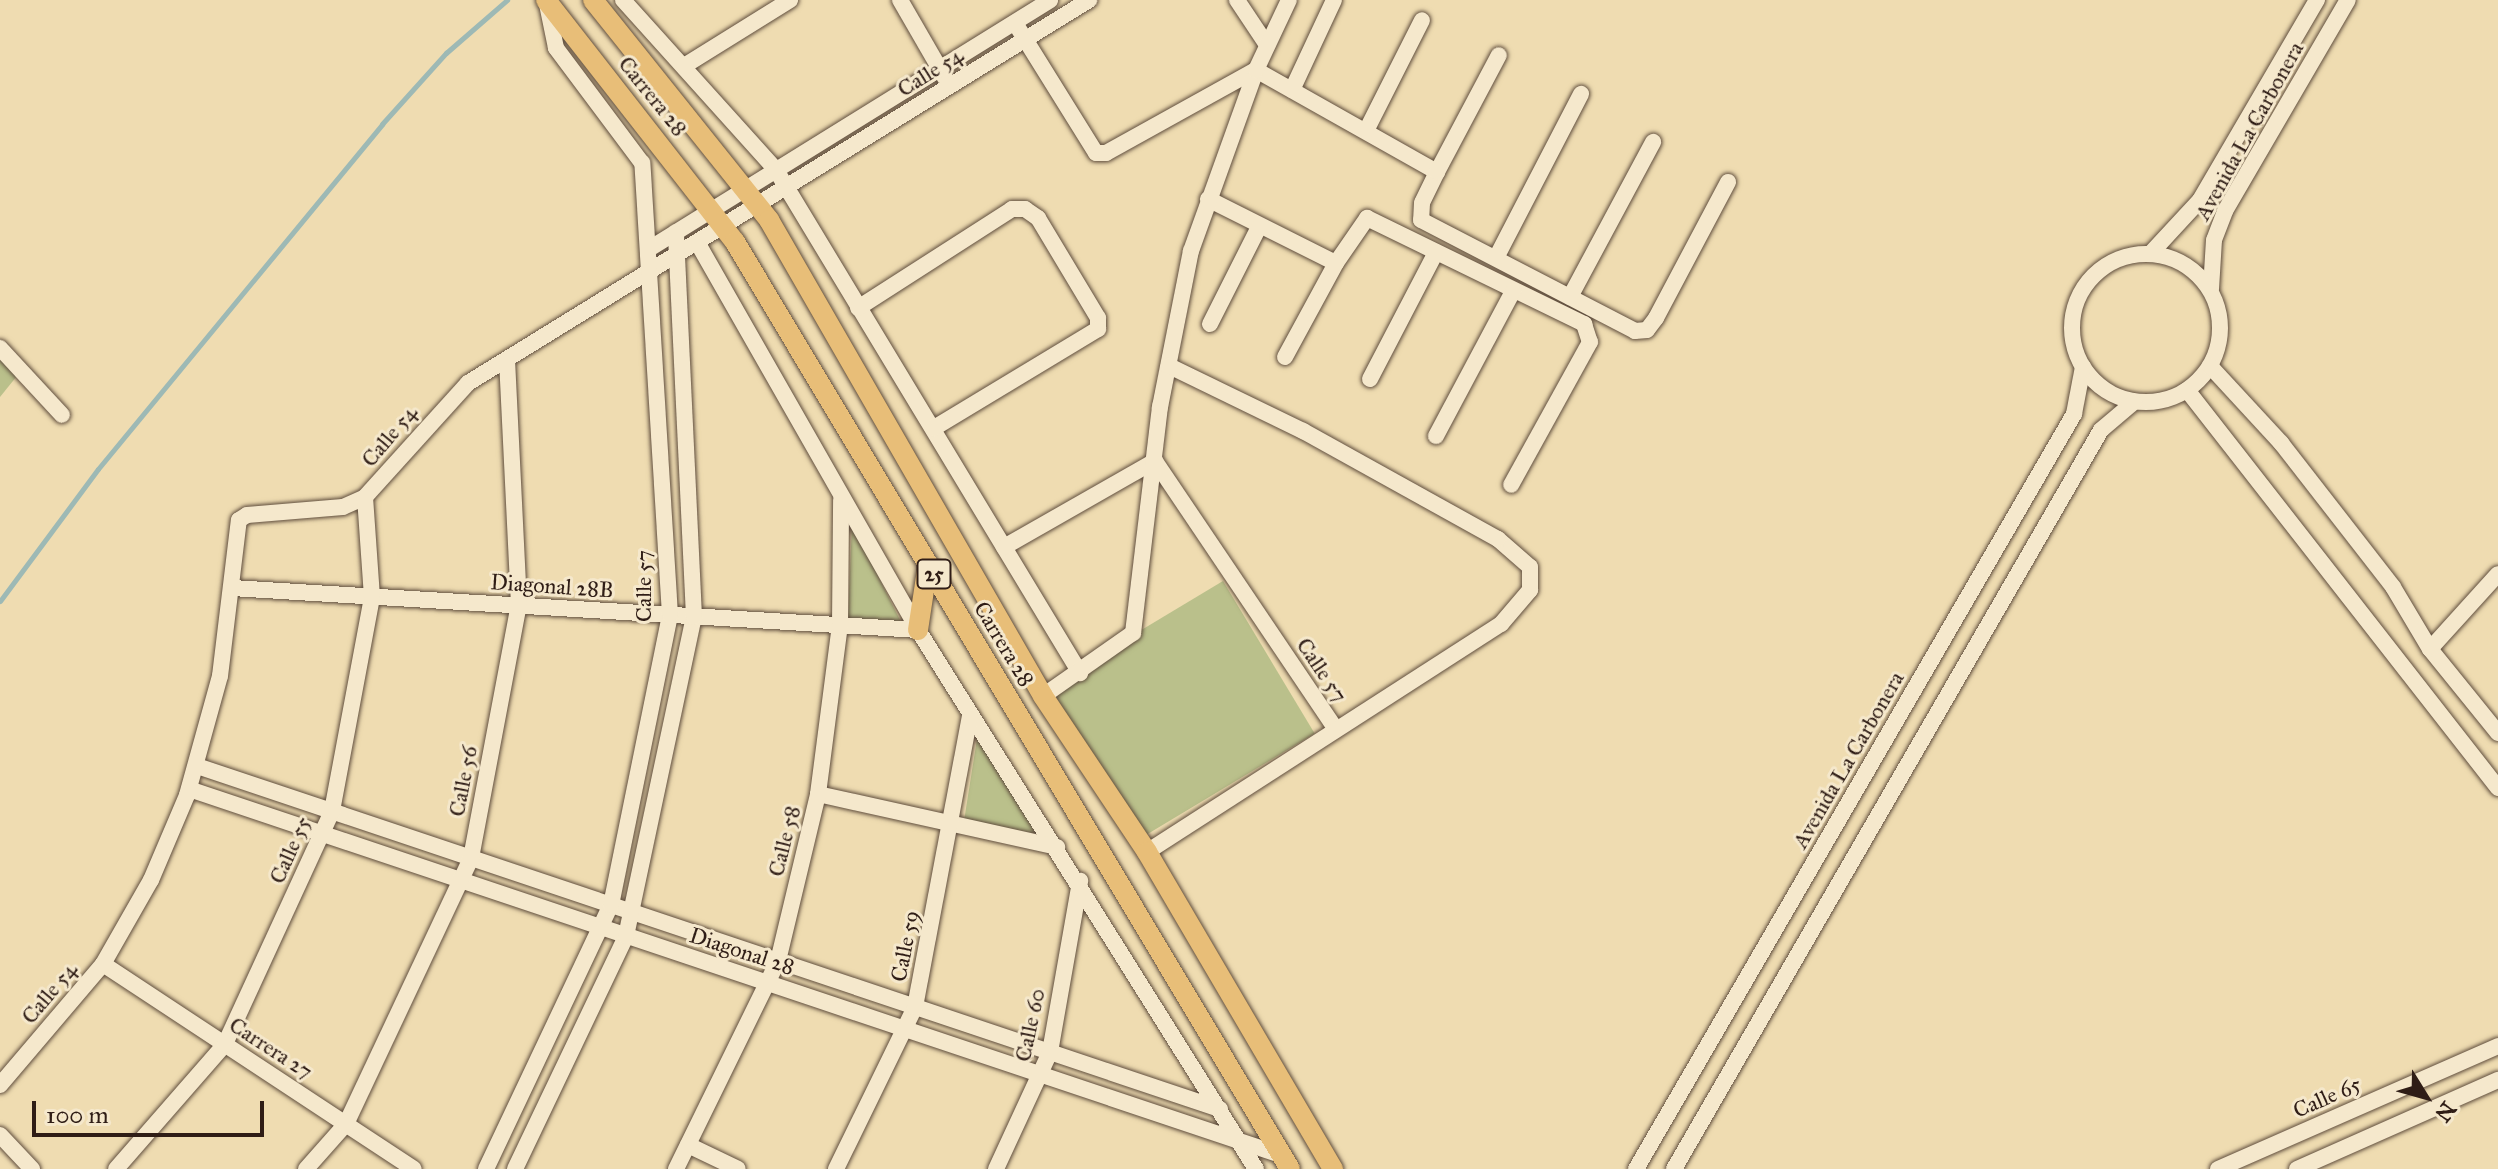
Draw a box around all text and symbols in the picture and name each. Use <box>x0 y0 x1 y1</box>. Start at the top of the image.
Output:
street label: Avenida La Carbonera <box>2189 37 2309 225</box>
street label: Calle 54 <box>893 42 967 102</box>
street label: Carrera 28 <box>613 51 693 141</box>
street label: Calle 54 <box>356 400 422 472</box>
street label: Calle 57 <box>631 550 657 622</box>
road number: 25 <box>916 558 952 590</box>
street label: Diagonal 28B <box>490 569 614 603</box>
street label: Carrera 28 <box>968 597 1040 691</box>
street label: Calle 57 <box>1291 633 1353 707</box>
street label: Avenida La Carbonera <box>1787 667 1909 853</box>
street label: Calle 56 <box>443 743 483 819</box>
street label: Calle 58 <box>762 803 806 879</box>
street label: Calle 55 <box>264 812 316 888</box>
street label: Calle 59 <box>885 908 925 984</box>
street label: Diagonal 28 <box>686 922 798 980</box>
street label: Calle 54 <box>16 957 82 1029</box>
street label: Calle 60 <box>1009 986 1051 1064</box>
street label: Carrera 27 <box>224 1011 318 1085</box>
north arrow <box>2386 1057 2466 1137</box>
street label: Calle 65 <box>2289 1070 2365 1124</box>
scale bar <box>36 1085 268 1135</box>
text: N <box>2429 1096 2462 1127</box>
text: 100 m <box>46 1100 109 1130</box>

